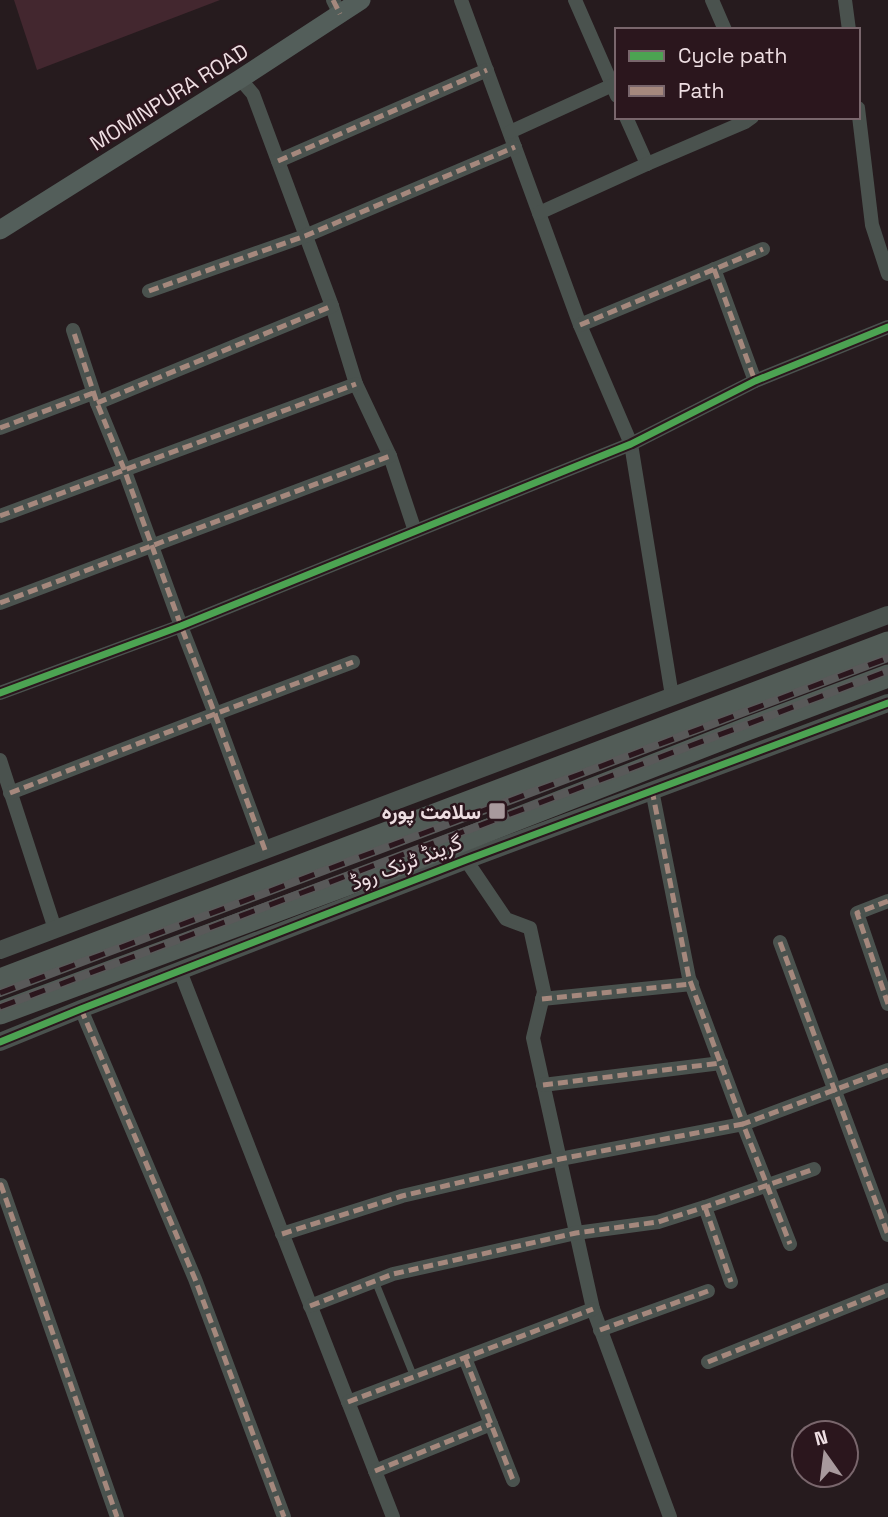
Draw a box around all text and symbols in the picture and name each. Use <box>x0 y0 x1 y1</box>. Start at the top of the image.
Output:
legend <box>615 28 860 119</box>
street label: MOMINPURA ROAD <box>85 37 253 157</box>
text: Cycle path <box>678 42 787 69</box>
text: Path <box>678 77 724 104</box>
place label: سلامت پورہ <box>381 798 481 826</box>
marker: سلامت پورہ <box>487 801 507 821</box>
street label: گرینڈ ٹرنک روڈ <box>346 828 466 896</box>
north arrow <box>790 1419 860 1489</box>
text: N <box>812 1424 830 1452</box>

